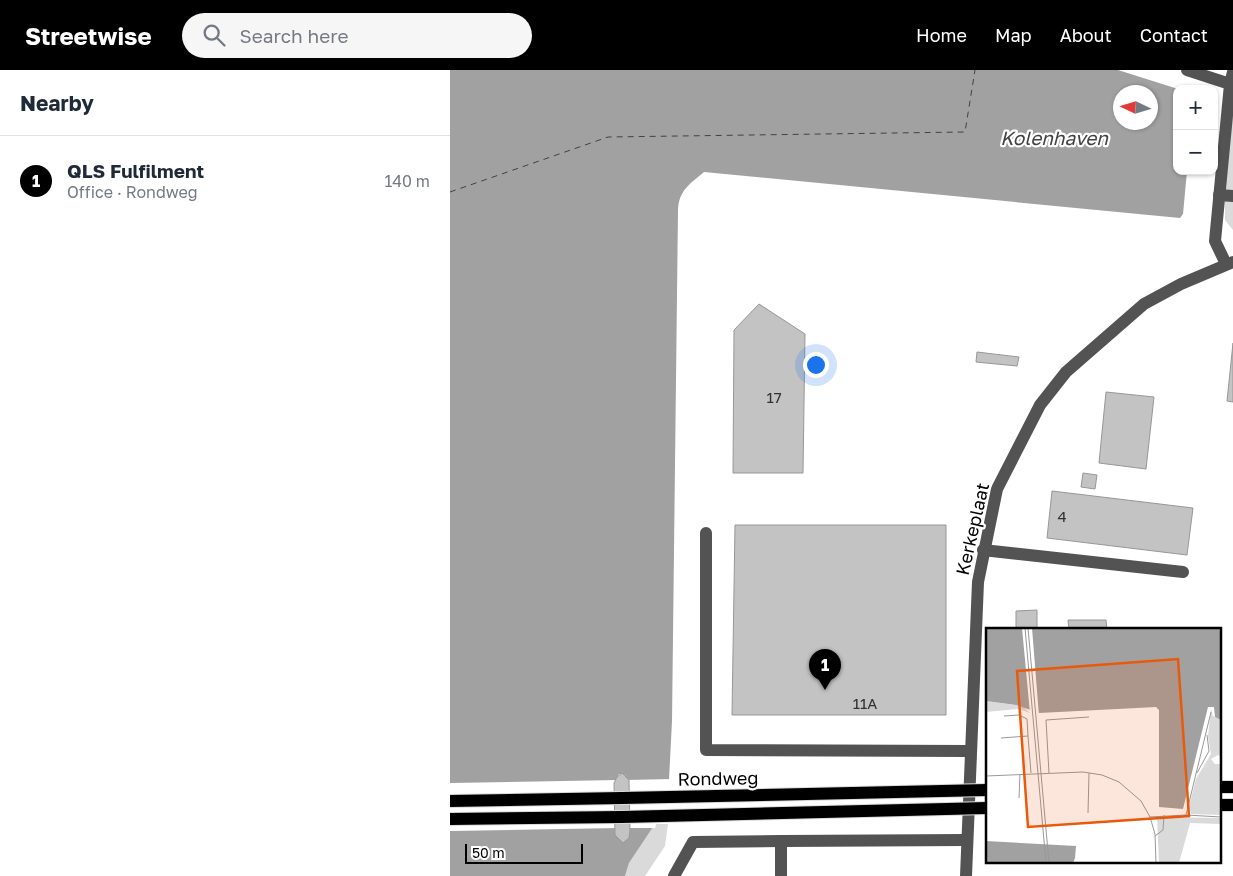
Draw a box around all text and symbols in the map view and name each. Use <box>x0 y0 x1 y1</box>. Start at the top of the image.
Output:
search box <box>182 13 532 58</box>
text: Streetwise <box>25 21 152 50</box>
icon: search <box>200 21 228 49</box>
text: Search here <box>240 24 348 47</box>
text: Home <box>916 24 967 46</box>
text: Map <box>995 24 1032 46</box>
text: About <box>1060 24 1112 46</box>
text: Contact <box>1140 24 1208 46</box>
north arrow <box>1113 85 1158 130</box>
map controls <box>1173 85 1218 175</box>
button: + <box>1173 85 1218 130</box>
text: Nearby <box>20 90 94 116</box>
water label: Kolenhaven <box>1000 126 1109 149</box>
button: − <box>1173 130 1218 175</box>
text: QLS Fulfilment <box>67 159 204 182</box>
text: 1 <box>32 171 40 191</box>
text: 140 m <box>384 171 430 191</box>
text: Office · Rondweg <box>67 182 198 202</box>
your location <box>803 352 829 378</box>
house number: 17 <box>766 388 782 406</box>
street label: Kerkeplaat <box>951 481 993 577</box>
house number: 4 <box>1057 507 1067 525</box>
inset map <box>986 628 1220 864</box>
pin: 1 <box>809 649 841 690</box>
house number: 11A <box>853 694 877 712</box>
street label: Rondweg <box>677 766 759 790</box>
scale bar <box>465 841 582 864</box>
text: 50 m <box>472 844 505 861</box>

